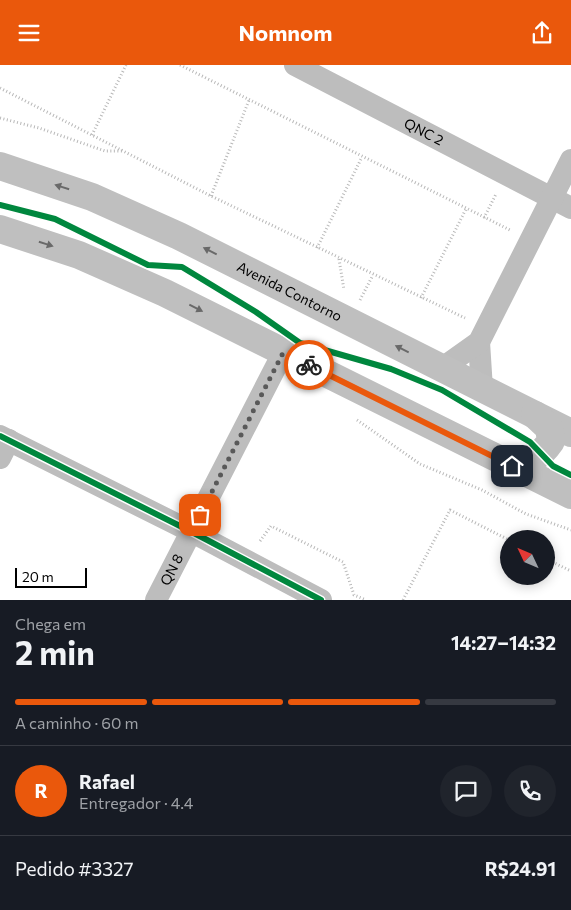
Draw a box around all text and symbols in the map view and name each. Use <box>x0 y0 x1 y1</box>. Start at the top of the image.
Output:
icon: menu <box>15 19 43 47</box>
text: Nomnom <box>239 19 332 46</box>
icon: share <box>528 19 556 47</box>
street label: QNC 2 <box>401 114 447 149</box>
one-way arrow <box>54 182 69 190</box>
one-way arrow <box>39 241 54 248</box>
one-way arrow <box>203 247 218 255</box>
street label: Avenida Contorno <box>234 258 345 325</box>
one-way arrow <box>188 304 203 312</box>
courier <box>284 340 334 390</box>
one-way arrow <box>395 345 409 353</box>
icon: bike <box>295 351 323 379</box>
pin <box>491 445 533 487</box>
icon: home <box>498 452 526 480</box>
pin <box>179 494 221 536</box>
icon: bag <box>186 501 214 529</box>
north arrow <box>500 530 555 585</box>
map controls <box>500 530 555 585</box>
street label: QN 8 <box>156 551 186 588</box>
scale bar <box>15 565 88 588</box>
text: 20 m <box>22 568 54 585</box>
text: Chega em <box>15 614 86 633</box>
text: 14:27–14:32 <box>451 631 556 654</box>
text: 2 min <box>15 632 95 672</box>
text: A caminho · 60 m <box>15 713 138 732</box>
button: chat <box>440 765 492 817</box>
button: phone <box>504 765 556 817</box>
text: Rafael <box>79 770 135 793</box>
text: R <box>34 779 48 802</box>
text: Entregador · 4.4 <box>79 793 193 812</box>
text: Pedido #3327 <box>15 857 134 880</box>
text: R$24.91 <box>485 857 556 880</box>

